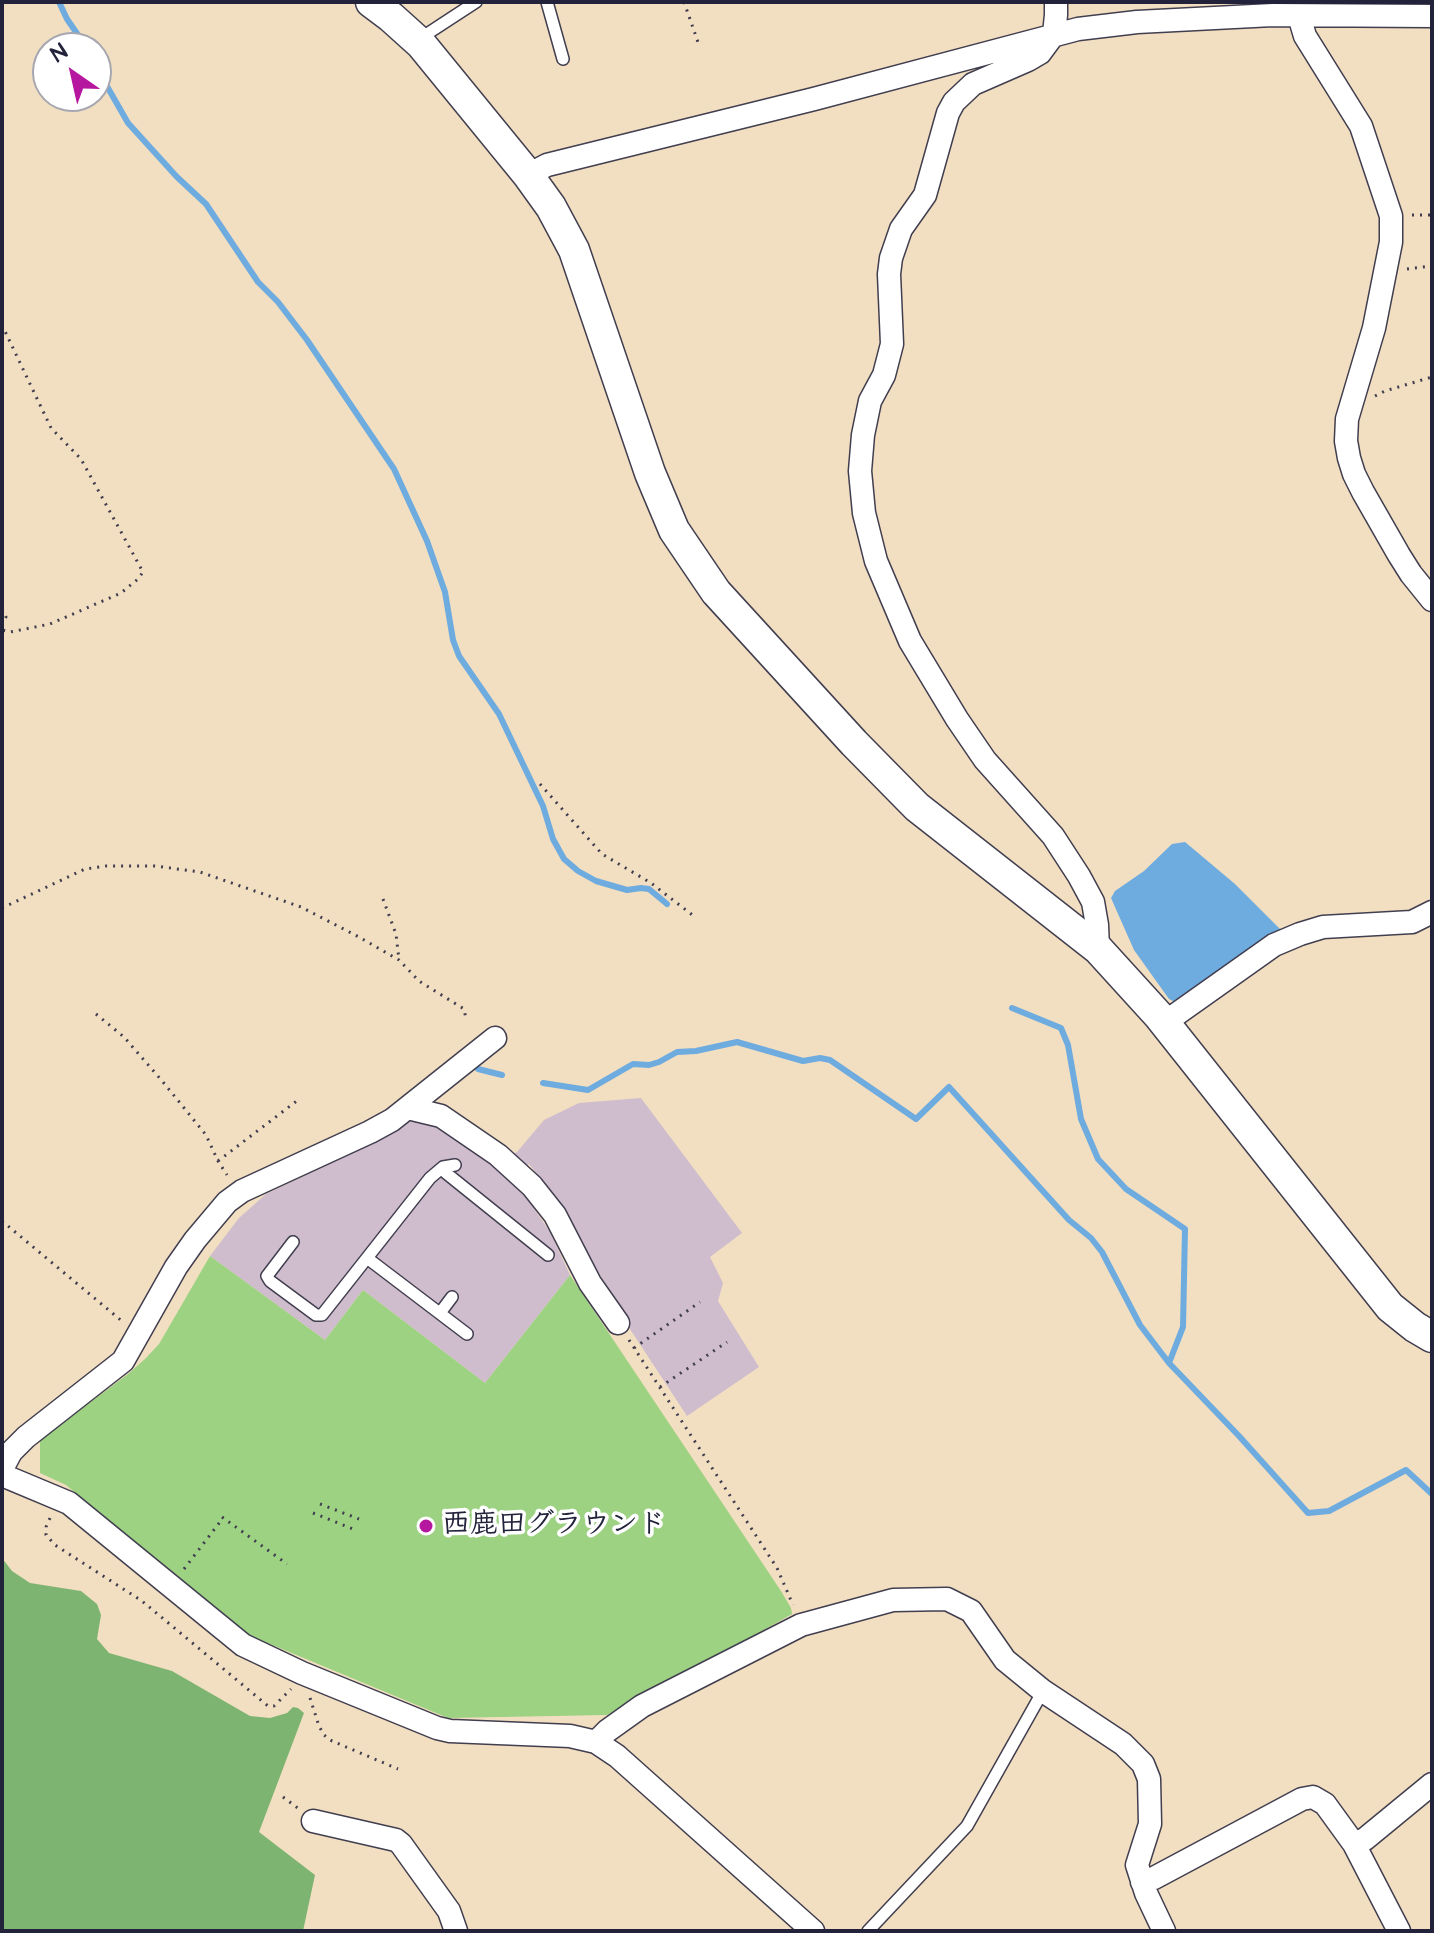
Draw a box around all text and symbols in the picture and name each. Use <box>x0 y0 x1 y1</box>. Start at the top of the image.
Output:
north arrow <box>32 32 112 112</box>
text: N <box>45 37 74 70</box>
place label: 西鹿田グラウンド <box>442 1509 666 1543</box>
marker: 西鹿田グラウンド <box>417 1517 435 1535</box>

